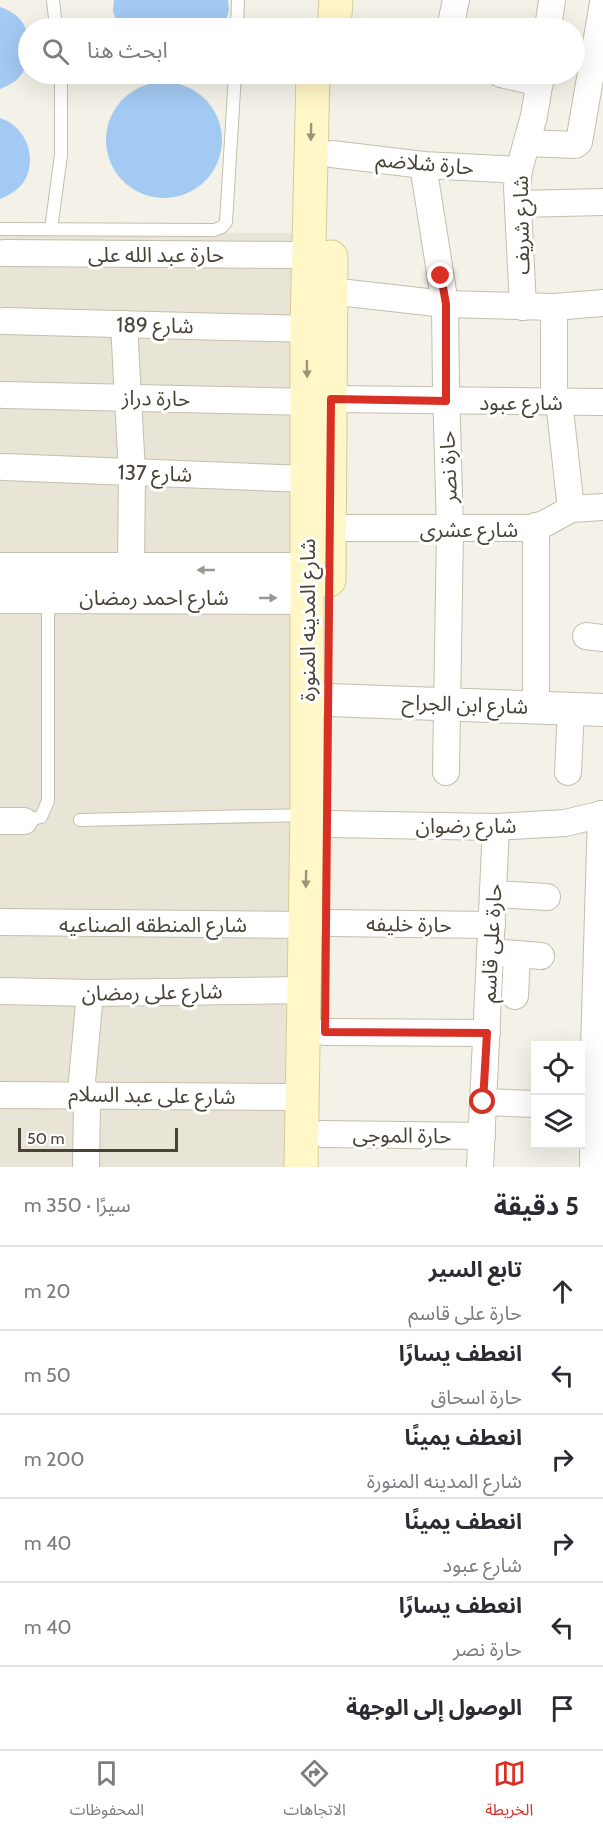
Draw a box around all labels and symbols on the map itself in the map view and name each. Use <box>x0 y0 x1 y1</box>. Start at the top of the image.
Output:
one-way arrow <box>306 122 316 141</box>
street label: حارة شلاضم <box>375 146 475 183</box>
street label: شارع شريف <box>508 175 537 275</box>
street label: حارة عبد الله على <box>88 242 224 267</box>
route end <box>427 262 453 288</box>
street label: شارع 189 <box>116 312 194 341</box>
one-way arrow <box>303 359 312 378</box>
street label: حارة دراز <box>121 385 190 411</box>
street label: شارع عبود <box>479 390 563 418</box>
street label: حارة نصر <box>434 430 462 505</box>
street label: شارع 137 <box>117 459 193 490</box>
street label: شارع عشرى <box>420 517 518 545</box>
street label: شارع المدينه المنورة <box>295 539 323 701</box>
one-way arrow <box>197 565 216 574</box>
street label: شارع احمد رمضان <box>79 585 229 613</box>
one-way arrow <box>259 593 278 603</box>
street label: شارع ابن الجراح <box>401 689 529 722</box>
street label: شارع رضوان <box>416 813 517 841</box>
one-way arrow <box>301 869 311 888</box>
street label: حارة على قاسم <box>475 883 510 1003</box>
street label: حارة خليفه <box>366 911 452 937</box>
street label: شارع المنطقه الصناعيه <box>59 912 247 940</box>
street label: شارع على رمضان <box>81 978 223 1009</box>
street label: شارع على عبد السلام <box>68 1081 236 1113</box>
route start <box>469 1088 495 1114</box>
street label: حارة الموجى <box>352 1122 452 1148</box>
scale bar <box>18 1125 178 1152</box>

